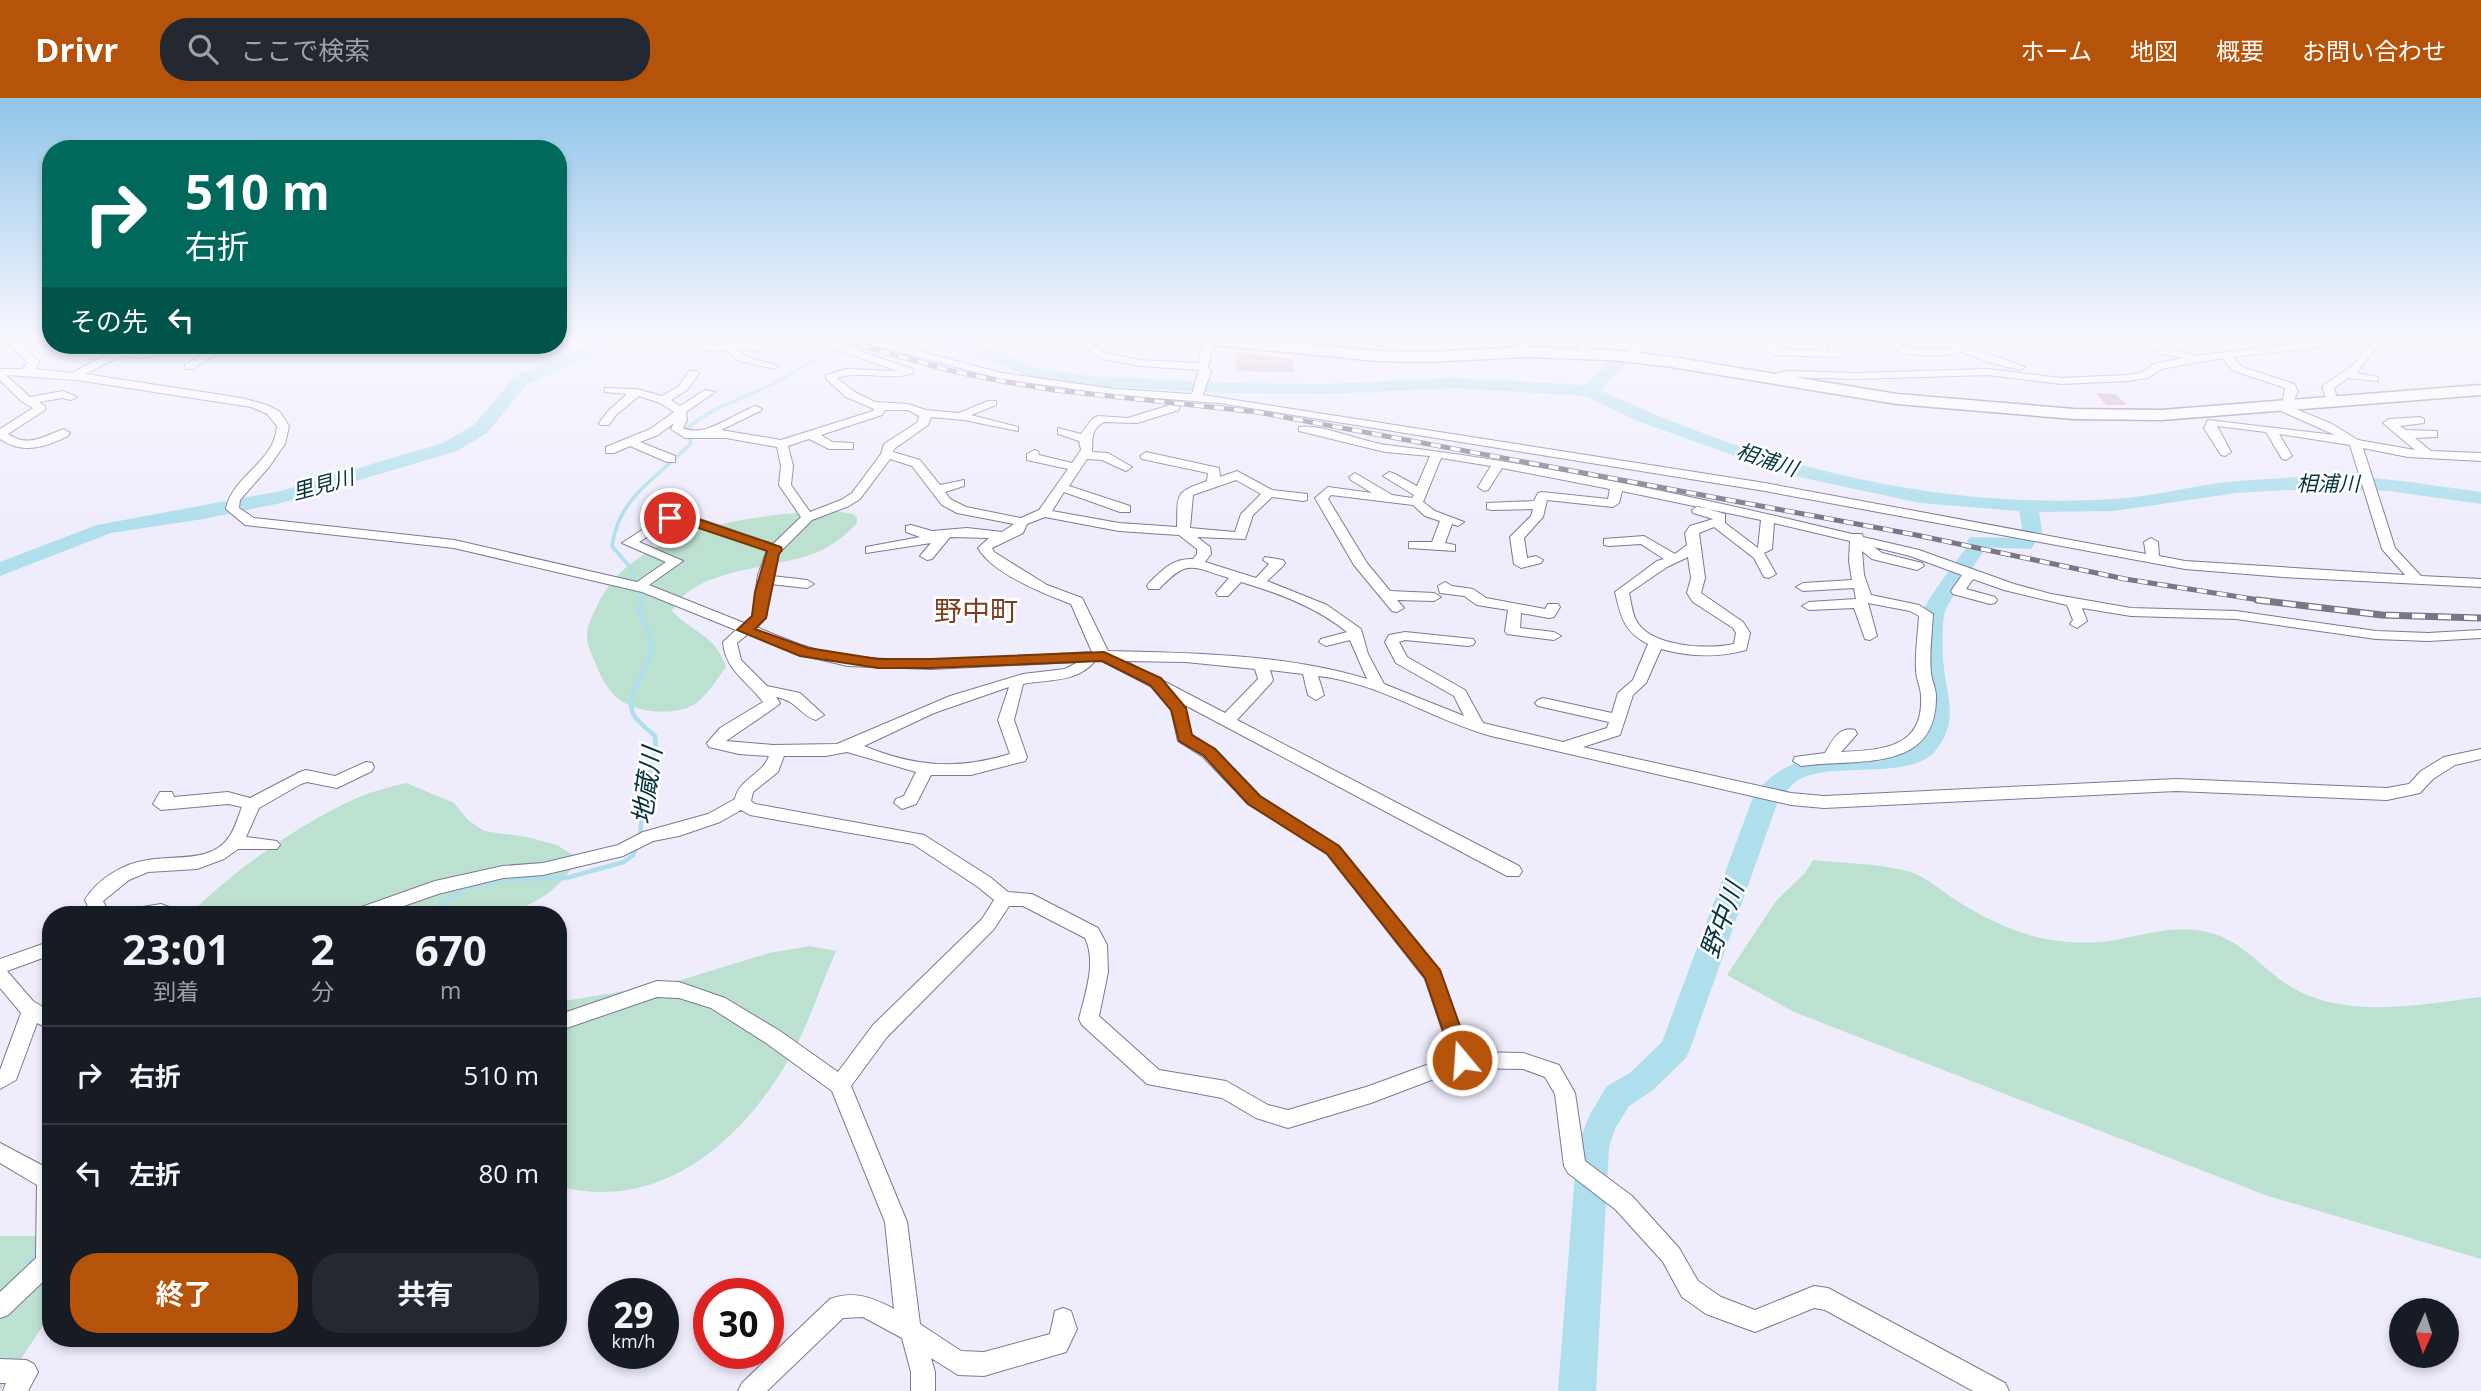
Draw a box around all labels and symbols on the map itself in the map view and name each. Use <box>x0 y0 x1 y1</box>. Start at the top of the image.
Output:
water label: 相浦川 <box>1733 436 1803 483</box>
water label: 里見川 <box>289 462 359 506</box>
water label: 相浦川 <box>2297 469 2361 497</box>
pin <box>640 488 700 548</box>
district label: 野中町 <box>934 591 1018 629</box>
water label: 地蔵川 <box>623 742 670 827</box>
water label: 野中川 <box>1691 874 1752 962</box>
position arrow <box>1425 1023 1499 1097</box>
speed limit sign: 30 <box>693 1278 784 1369</box>
north arrow <box>2389 1298 2459 1368</box>

